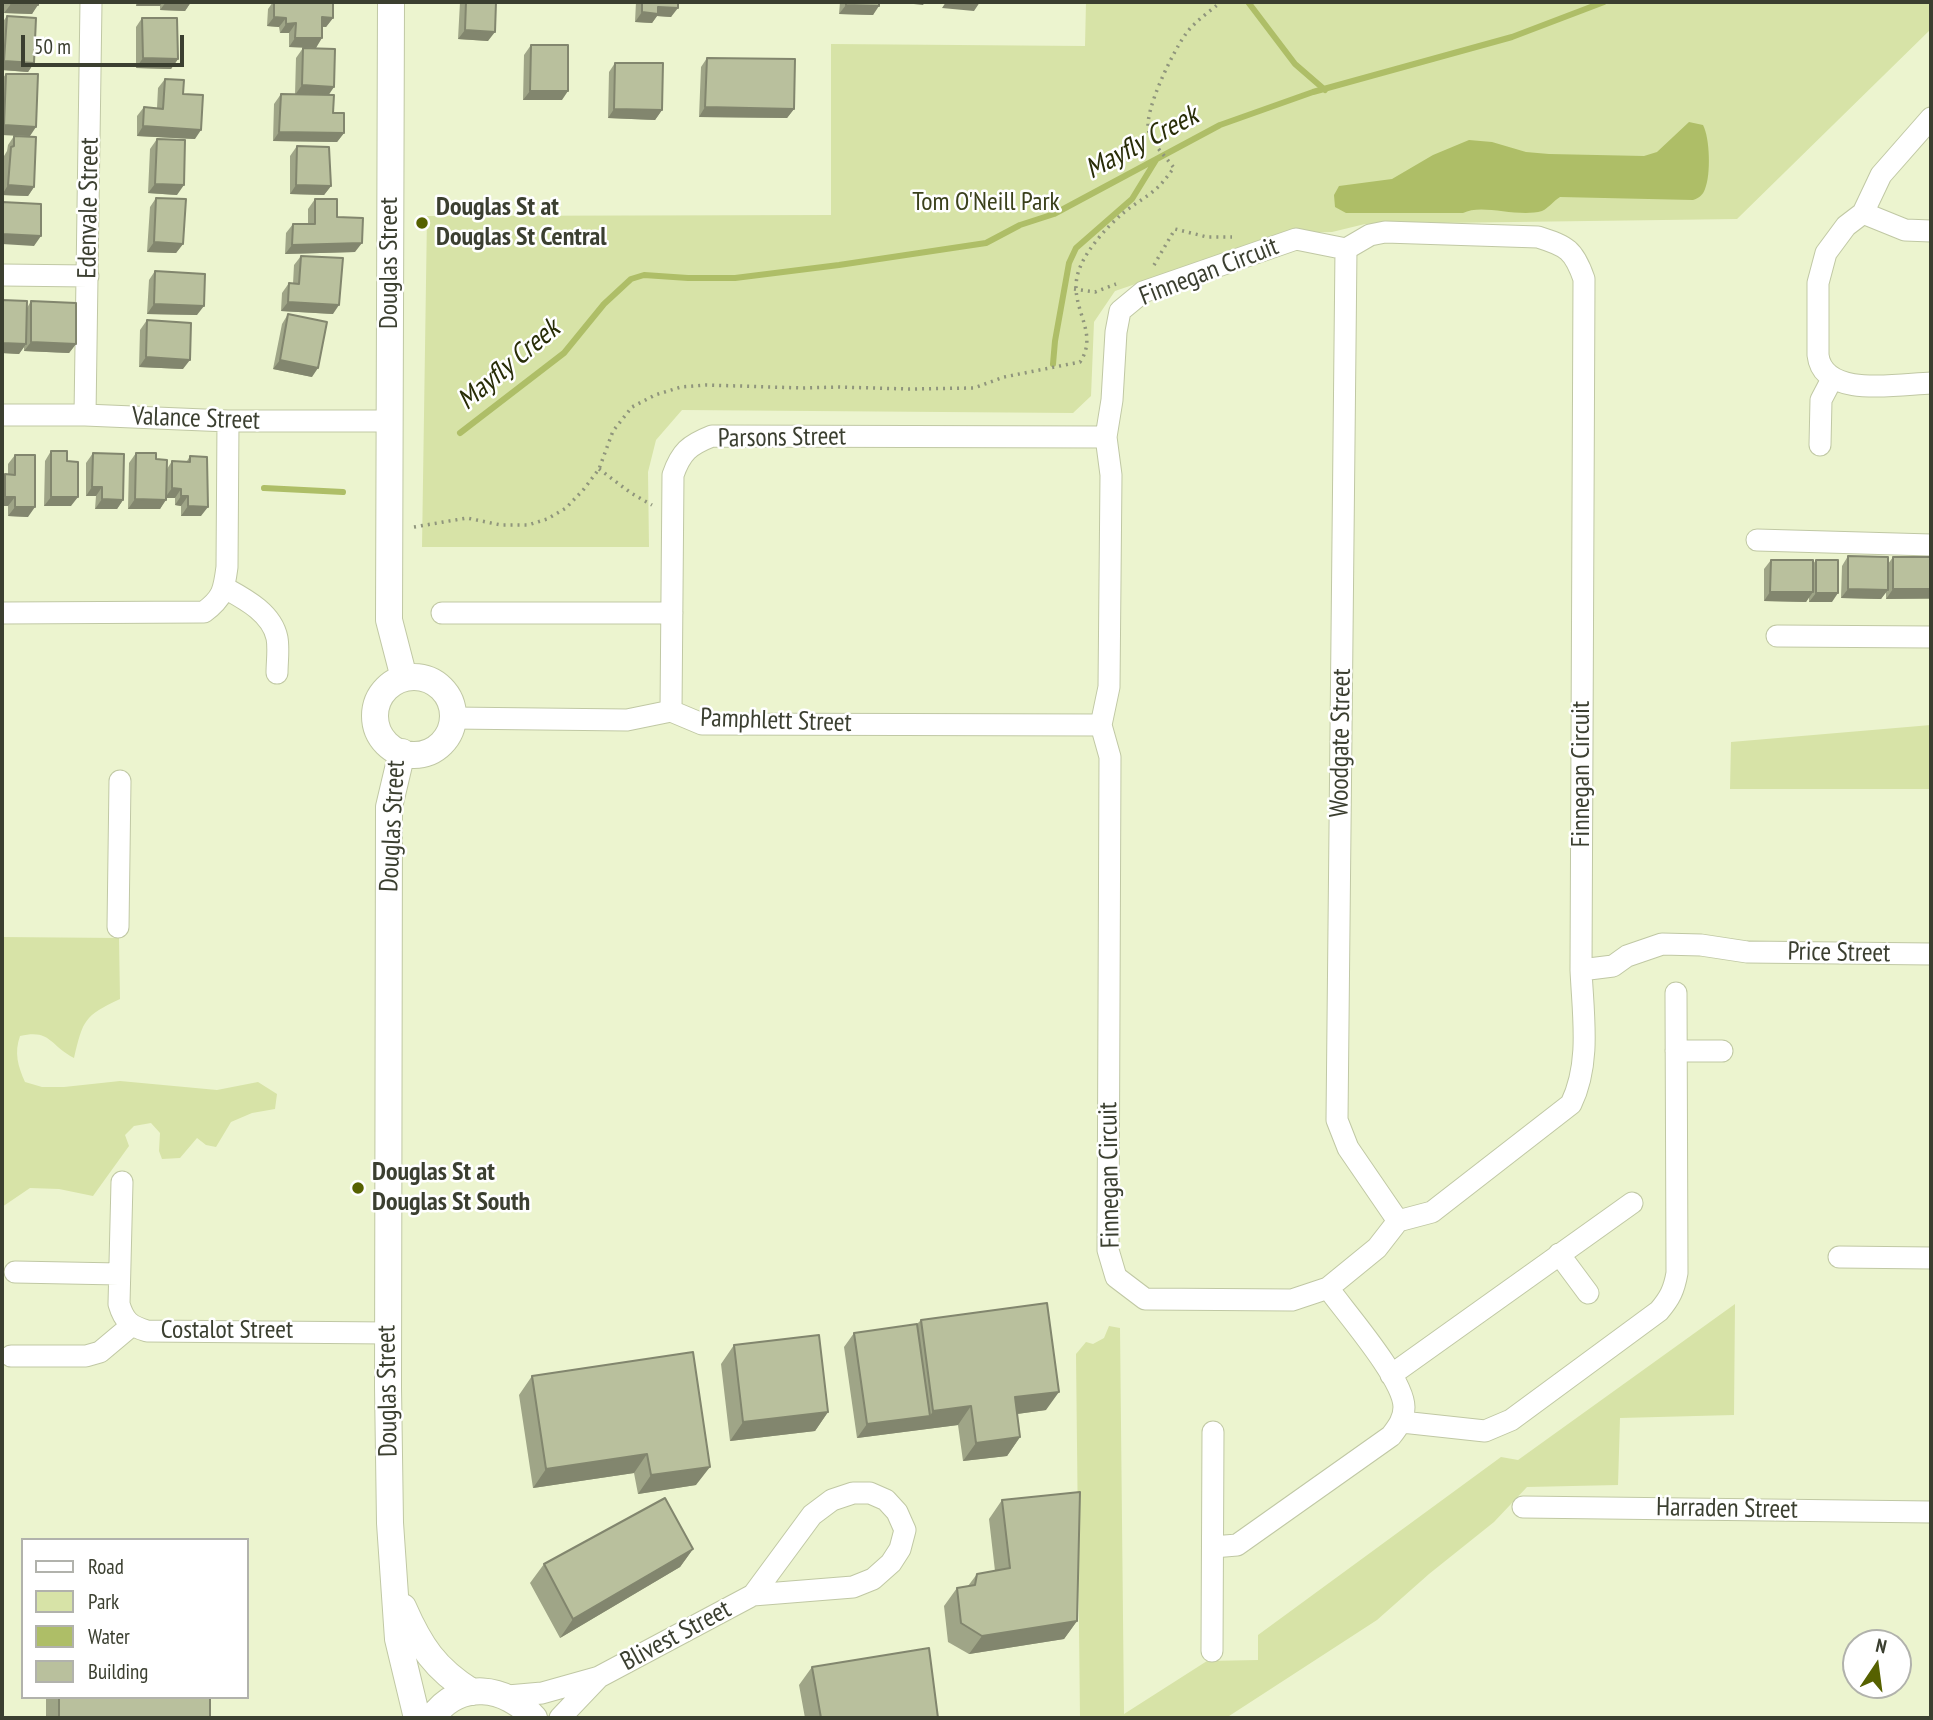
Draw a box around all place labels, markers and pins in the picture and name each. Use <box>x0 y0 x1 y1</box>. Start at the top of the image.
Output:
place label: Douglas St at Douglas St Central <box>436 192 607 254</box>
marker: Douglas St at Douglas St Central <box>414 215 430 231</box>
place label: Douglas St at Douglas St South <box>372 1157 530 1218</box>
marker: Douglas St at Douglas St South <box>350 1180 366 1196</box>

